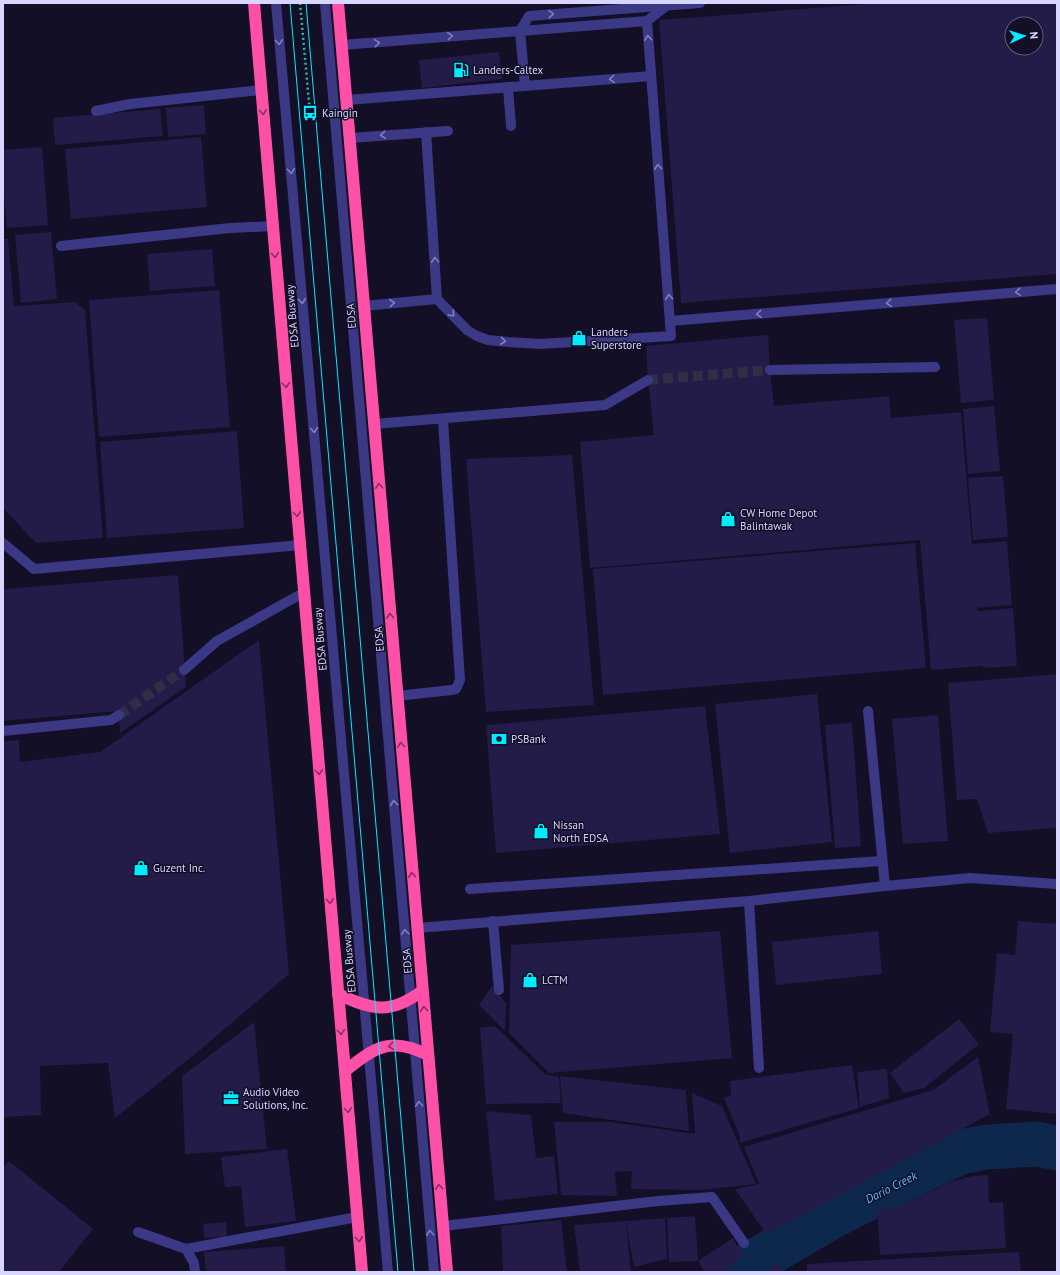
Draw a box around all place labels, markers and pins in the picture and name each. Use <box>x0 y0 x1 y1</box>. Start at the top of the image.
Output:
fuel station icon: Landers-Caltex <box>452 61 470 79</box>
place label: Landers-Caltex <box>473 63 543 77</box>
bus stop icon: Kaingin <box>301 104 319 122</box>
place label: Kaingin <box>322 106 358 120</box>
place label: Landers Superstore <box>591 325 642 352</box>
shop icon: Landers Superstore <box>570 329 588 347</box>
place label: CW Home Depot Balintawak <box>740 506 817 533</box>
shop icon: CW Home Depot Balintawak <box>719 510 737 528</box>
bank icon: PSBank <box>490 730 508 748</box>
place label: PSBank <box>511 732 547 746</box>
place label: Nissan North EDSA <box>553 818 609 845</box>
shop icon: Nissan North EDSA <box>532 822 550 840</box>
shop icon: Guzent Inc. <box>132 859 150 877</box>
place label: Guzent Inc. <box>153 861 205 875</box>
shop icon: LCTM <box>521 971 539 989</box>
place label: LCTM <box>542 973 568 987</box>
place label: Audio Video Solutions, Inc. <box>243 1085 308 1112</box>
office icon: Audio Video Solutions, Inc. <box>222 1089 240 1107</box>

